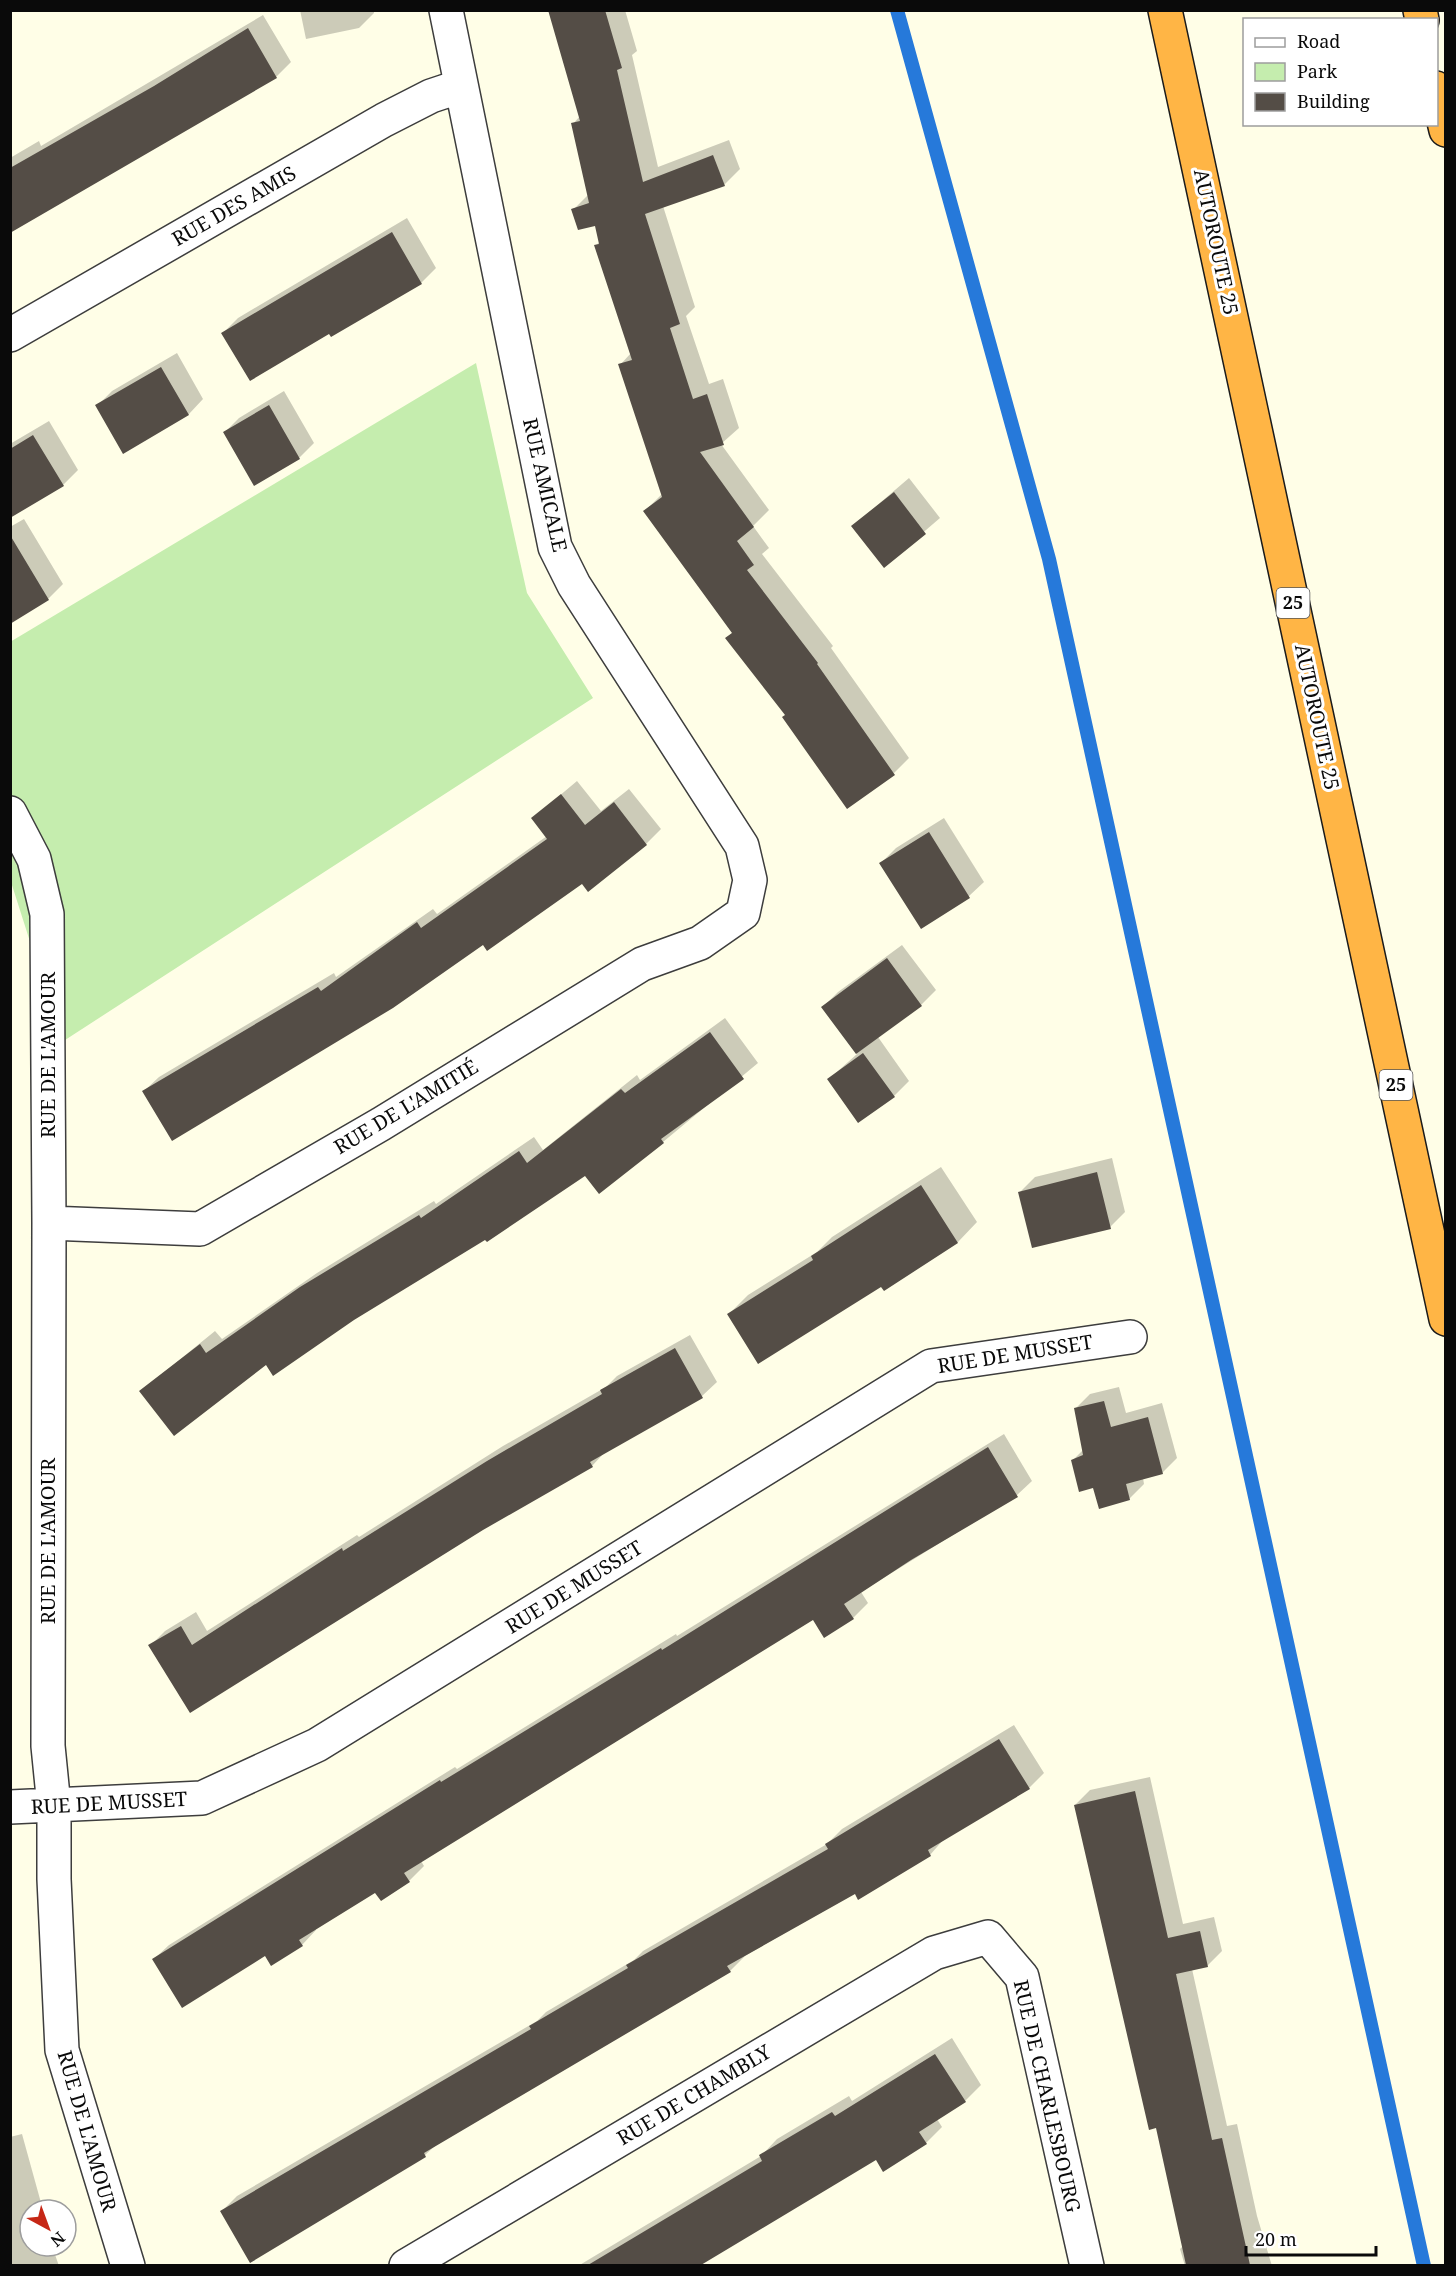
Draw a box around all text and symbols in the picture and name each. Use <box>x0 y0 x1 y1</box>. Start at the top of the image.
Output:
legend <box>1243 18 1438 126</box>
text: Road <box>1297 29 1340 53</box>
text: Park <box>1297 59 1337 83</box>
text: Building <box>1297 89 1370 113</box>
street label: RUE DES AMIS <box>167 159 301 252</box>
street label: AUTOROUTE 25 <box>1188 166 1245 318</box>
street label: RUE AMICALE <box>517 415 574 554</box>
road number: 25 <box>1276 588 1310 618</box>
street label: AUTOROUTE 25 <box>1289 641 1346 793</box>
street label: RUE DE L'AMOUR <box>34 971 61 1138</box>
street label: RUE DE L'AMITIÉ <box>329 1053 483 1160</box>
road number: 25 <box>1380 1070 1412 1100</box>
street label: RUE DE MUSSET <box>935 1328 1094 1379</box>
street label: RUE DE L'AMOUR <box>34 1457 61 1624</box>
street label: RUE DE MUSSET <box>500 1534 647 1640</box>
street label: RUE DE MUSSET <box>30 1785 188 1820</box>
street label: RUE DE CHARLESBOURG <box>1008 1977 1087 2215</box>
street label: RUE DE CHAMBLY <box>612 2038 776 2151</box>
street label: RUE DE L'AMOUR <box>52 2047 124 2215</box>
north arrow <box>18 2198 78 2258</box>
scale bar <box>1246 2219 1376 2257</box>
text: N <box>46 2227 70 2252</box>
text: 20 m <box>1255 2227 1297 2251</box>

